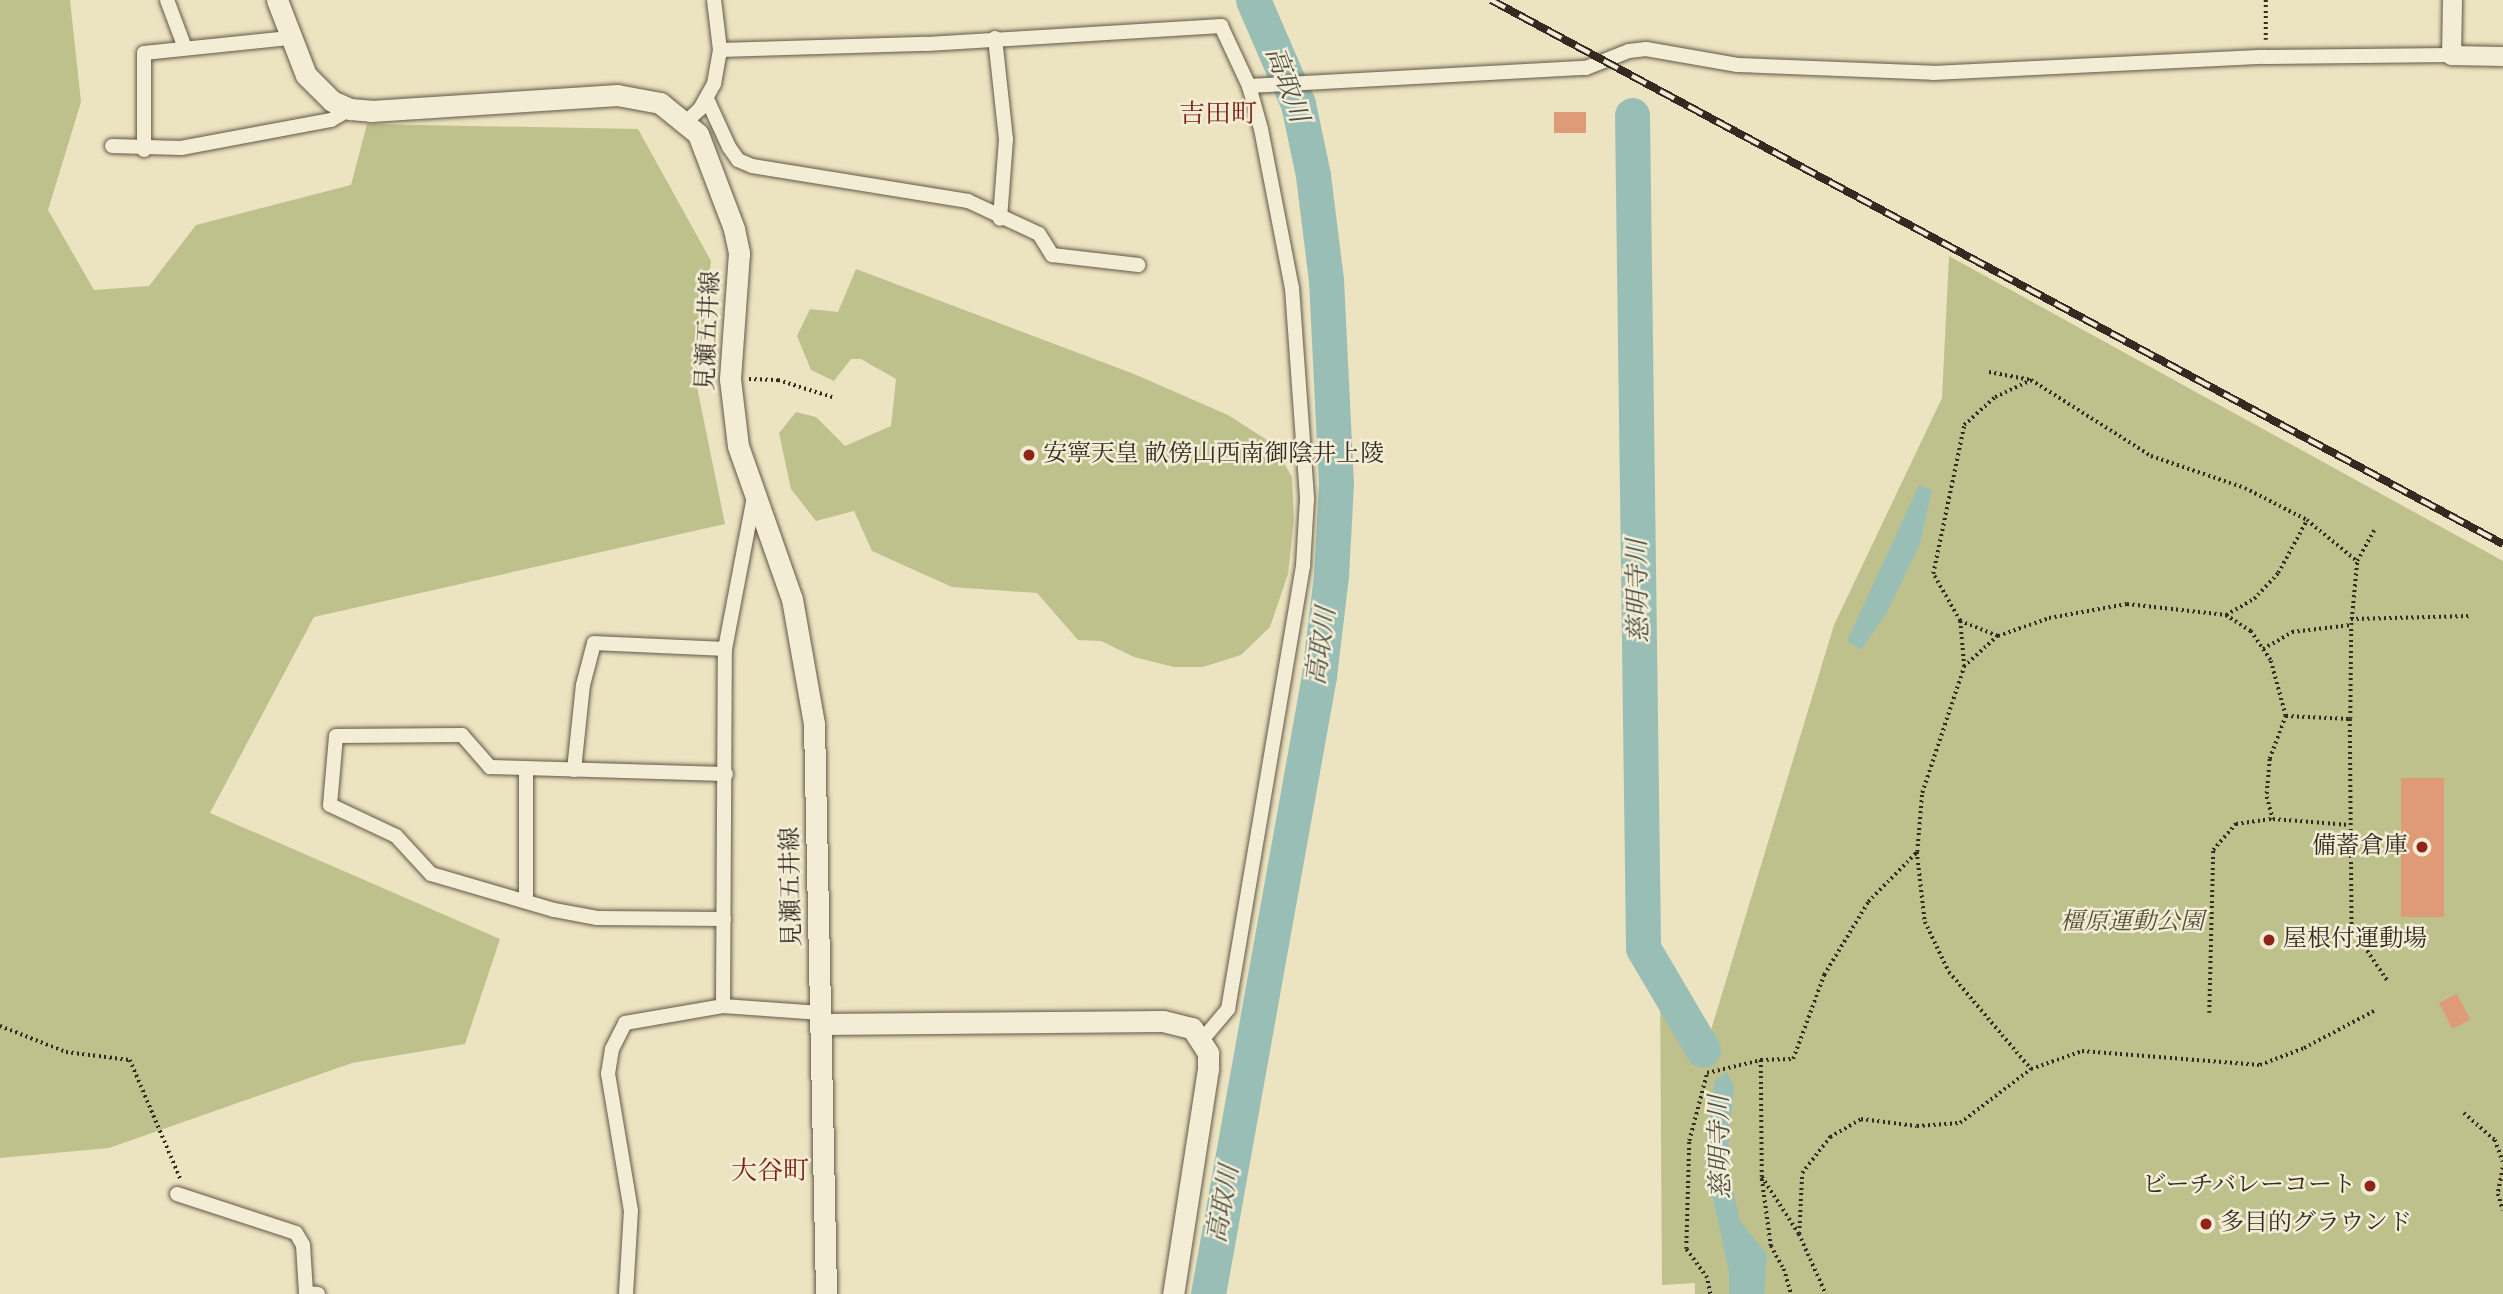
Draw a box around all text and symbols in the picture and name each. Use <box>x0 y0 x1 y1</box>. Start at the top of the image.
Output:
water label: 高取川 <box>1258 43 1314 127</box>
district label: 吉田町 <box>1179 99 1257 131</box>
street label: 見瀬五井線 <box>691 270 727 392</box>
place label: 安寧天皇 畝傍山西南御陰井上陵 <box>1043 441 1384 469</box>
marker: 安寧天皇 畝傍山西南御陰井上陵 <box>1021 447 1037 463</box>
water label: 慈明寺川 <box>1622 539 1656 643</box>
water label: 高取川 <box>1301 605 1343 687</box>
street label: 見瀬五井線 <box>777 827 807 947</box>
place label: 備蓄倉庫 <box>2312 833 2408 861</box>
marker: 備蓄倉庫 <box>2414 839 2430 855</box>
park label: 橿原運動公園 <box>2060 909 2204 937</box>
place label: 屋根付運動場 <box>2283 926 2427 954</box>
marker: 屋根付運動場 <box>2261 932 2277 948</box>
water label: 慈明寺川 <box>1704 1095 1738 1199</box>
district label: 大谷町 <box>731 1156 809 1188</box>
water label: 高取川 <box>1202 1163 1246 1245</box>
place label: ビーチバレーコート <box>2141 1172 2356 1200</box>
marker: ビーチバレーコート <box>2362 1178 2378 1194</box>
place label: 多目的グラウンド <box>2220 1210 2412 1238</box>
marker: 多目的グラウンド <box>2198 1216 2214 1232</box>

